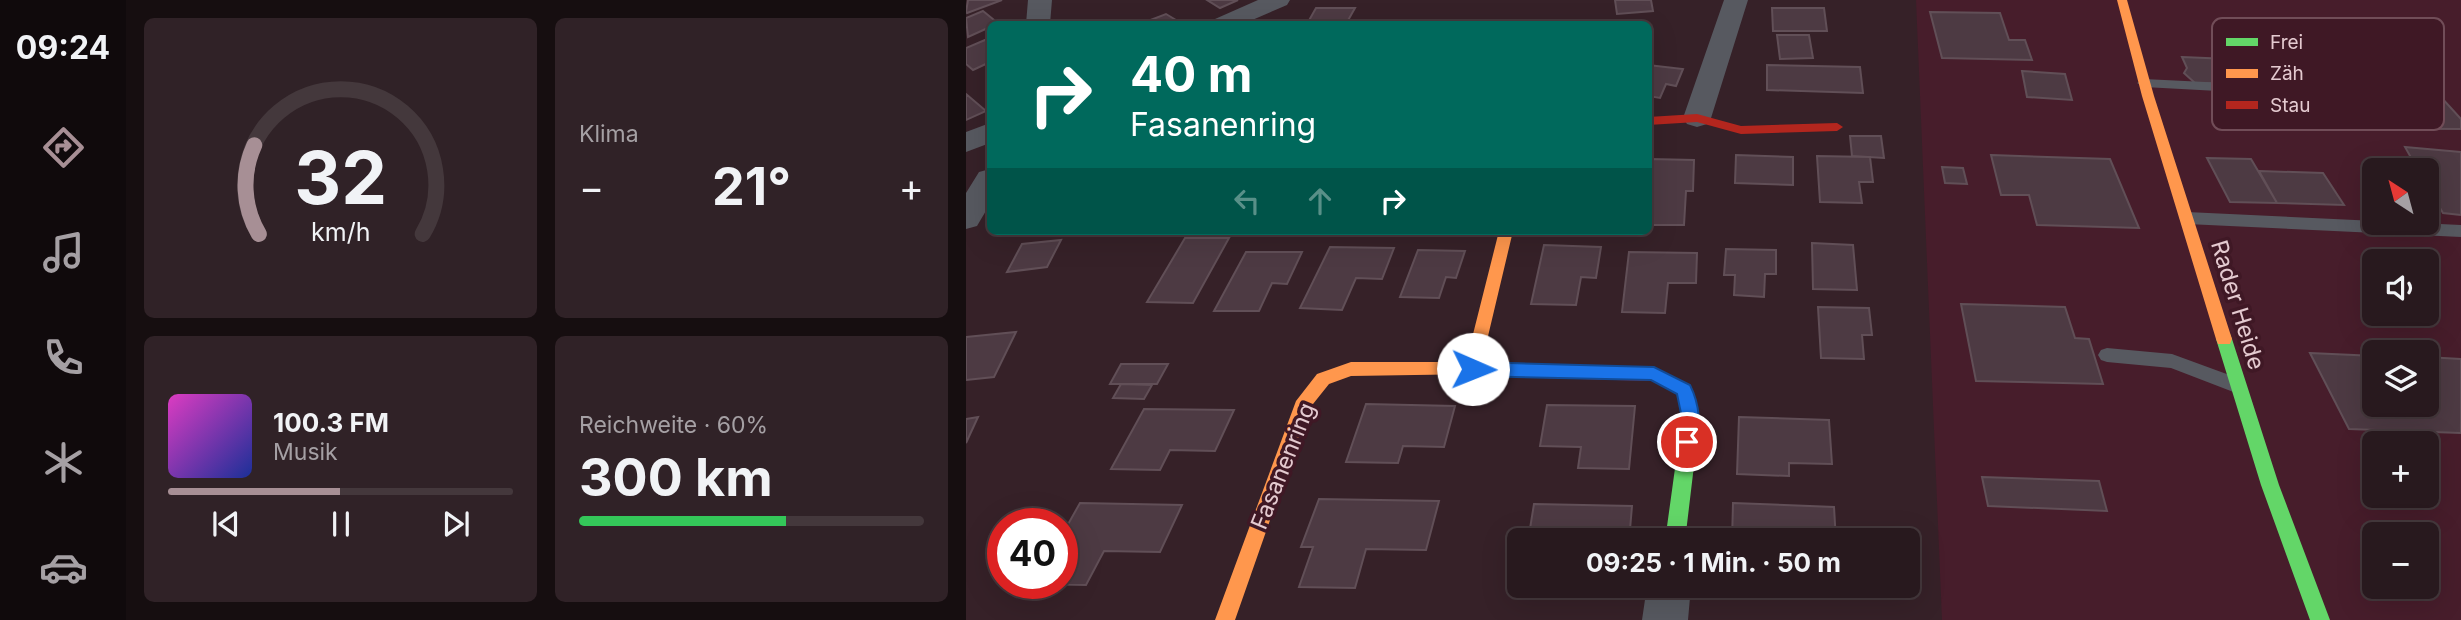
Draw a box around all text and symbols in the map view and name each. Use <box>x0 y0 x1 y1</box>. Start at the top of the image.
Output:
legend <box>2212 18 2444 130</box>
text: 09:24 <box>16 28 110 67</box>
text: Frei <box>2270 31 2303 54</box>
text: 40 m <box>1130 45 1253 104</box>
icon: right <box>1015 49 1106 140</box>
text: Zäh <box>2270 62 2304 85</box>
text: Stau <box>2270 94 2310 117</box>
text: Fasanenring <box>1130 105 1316 144</box>
text: Klima <box>579 120 639 148</box>
icon: directions <box>39 123 88 172</box>
text: 32 <box>294 133 387 222</box>
text: 21° <box>712 155 791 218</box>
north arrow <box>2362 158 2440 234</box>
map controls <box>2362 158 2439 599</box>
text: − <box>579 164 604 210</box>
text: + <box>899 164 924 210</box>
icon: left <box>1228 182 1266 220</box>
icon: ahead <box>1301 182 1339 220</box>
icon: right <box>1374 182 1412 220</box>
text: km/h <box>311 217 370 247</box>
icon: music <box>39 228 88 277</box>
street label: Rader Heide <box>2205 237 2271 373</box>
button: sound <box>2362 249 2439 326</box>
position arrow <box>1436 332 1510 406</box>
icon: phone <box>39 333 88 382</box>
button: layers <box>2362 340 2439 417</box>
street label: Fasanenring <box>1245 399 1321 533</box>
text: 100.3 FM <box>273 407 389 438</box>
text: Reichweite · 60% <box>579 411 768 439</box>
pin <box>1657 412 1717 472</box>
icon: arrive <box>1668 423 1706 461</box>
button: + <box>2362 431 2439 508</box>
icon: climate <box>39 438 88 487</box>
text: Musik <box>273 438 338 466</box>
text: 300 km <box>579 446 773 509</box>
icon: previous <box>207 505 245 543</box>
icon: pause <box>322 505 360 543</box>
icon: next <box>437 505 475 543</box>
speed limit sign: 40 <box>987 508 1078 599</box>
button: − <box>2362 522 2439 599</box>
icon: car <box>39 543 88 592</box>
text: 09:25 · 1 Min. · 50 m <box>1586 547 1841 578</box>

